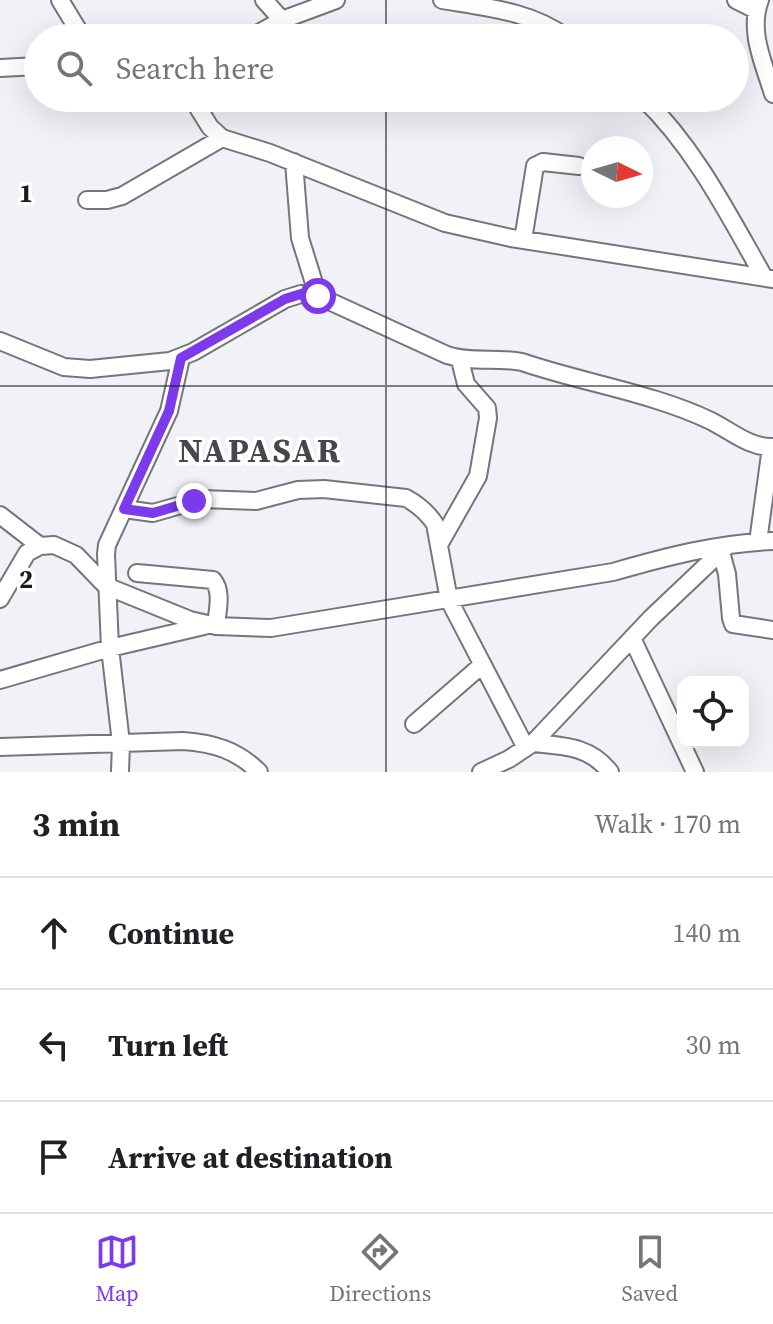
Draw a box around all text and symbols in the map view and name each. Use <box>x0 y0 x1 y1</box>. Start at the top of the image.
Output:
search box <box>24 24 749 112</box>
icon: search <box>52 46 96 90</box>
text: Search here <box>116 48 274 89</box>
north arrow <box>581 136 653 208</box>
text: 1 <box>19 175 33 211</box>
route start <box>300 278 336 314</box>
district label: NAPASAR <box>178 427 342 473</box>
route end <box>176 483 212 519</box>
text: 2 <box>19 561 33 597</box>
map controls <box>677 676 749 748</box>
button: locate <box>677 676 749 748</box>
text: 3 min <box>32 801 120 847</box>
text: Walk · 170 m <box>594 806 741 842</box>
icon: ahead <box>32 911 76 955</box>
text: Continue <box>108 913 234 954</box>
text: 140 m <box>673 915 741 951</box>
icon: left <box>32 1023 76 1067</box>
text: Turn left <box>108 1025 228 1066</box>
text: 30 m <box>686 1027 741 1063</box>
icon: arrive <box>32 1135 76 1179</box>
text: Arrive at destination <box>108 1137 393 1178</box>
tab: Map <box>95 1230 139 1308</box>
tab: Directions <box>329 1230 431 1308</box>
tab: Saved <box>621 1230 678 1308</box>

